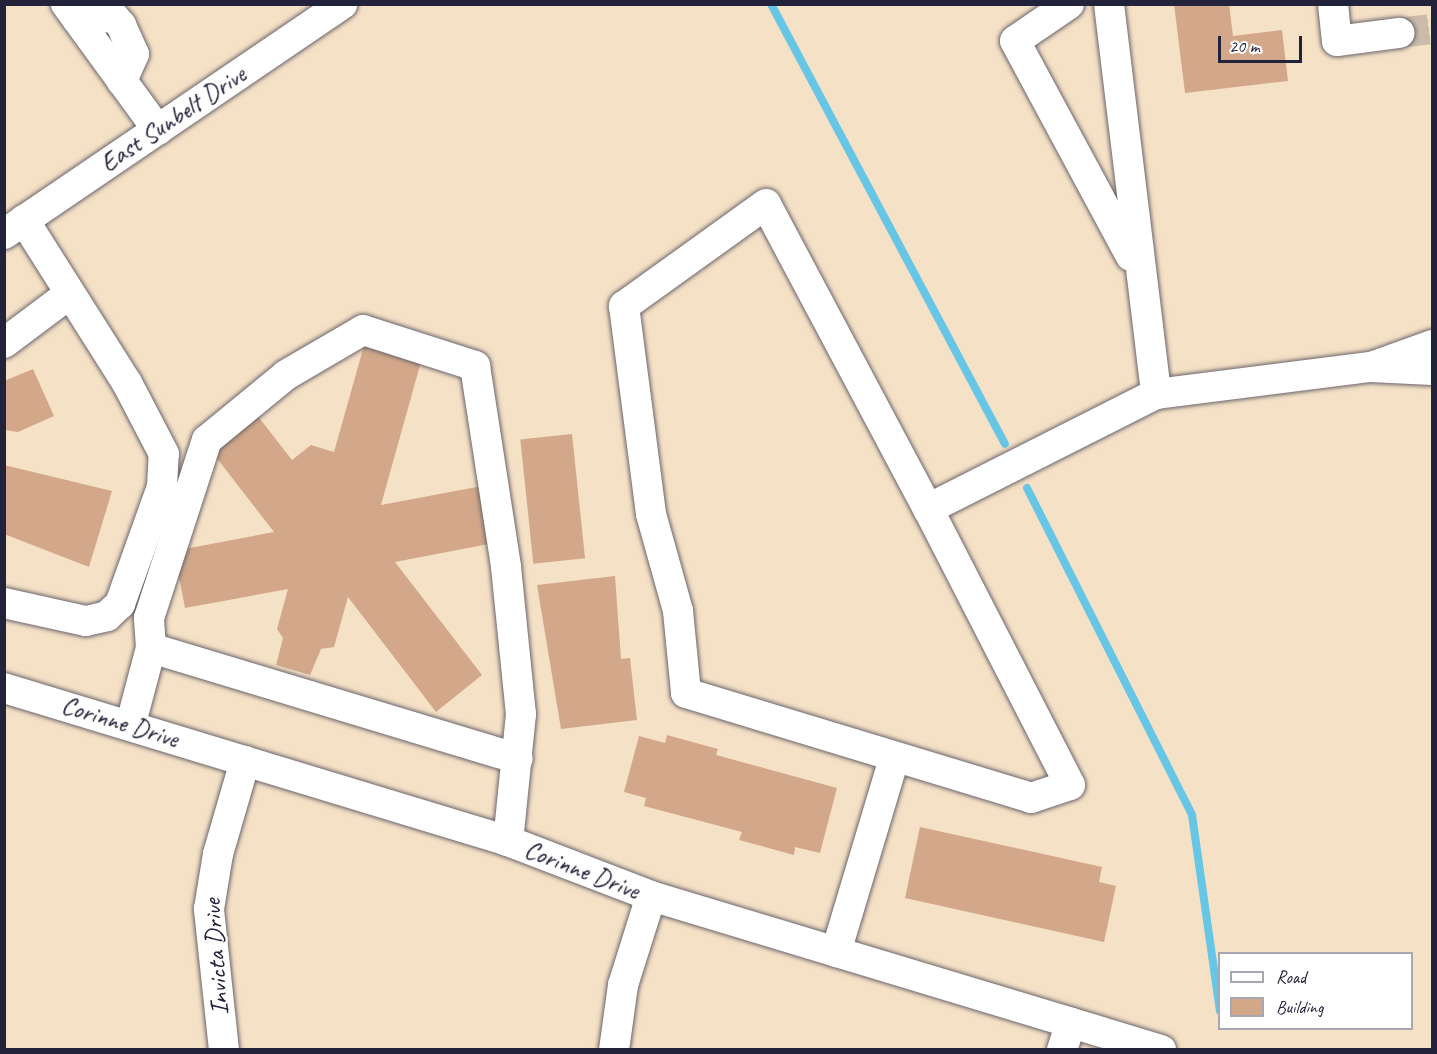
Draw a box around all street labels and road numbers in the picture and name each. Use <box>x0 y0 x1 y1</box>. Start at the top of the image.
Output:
street label: East Sunbelt Drive <box>95 59 251 179</box>
street label: Corinne Drive <box>58 689 182 755</box>
street label: Corinne Drive <box>520 834 644 906</box>
street label: Invicta Drive <box>196 898 236 1016</box>

